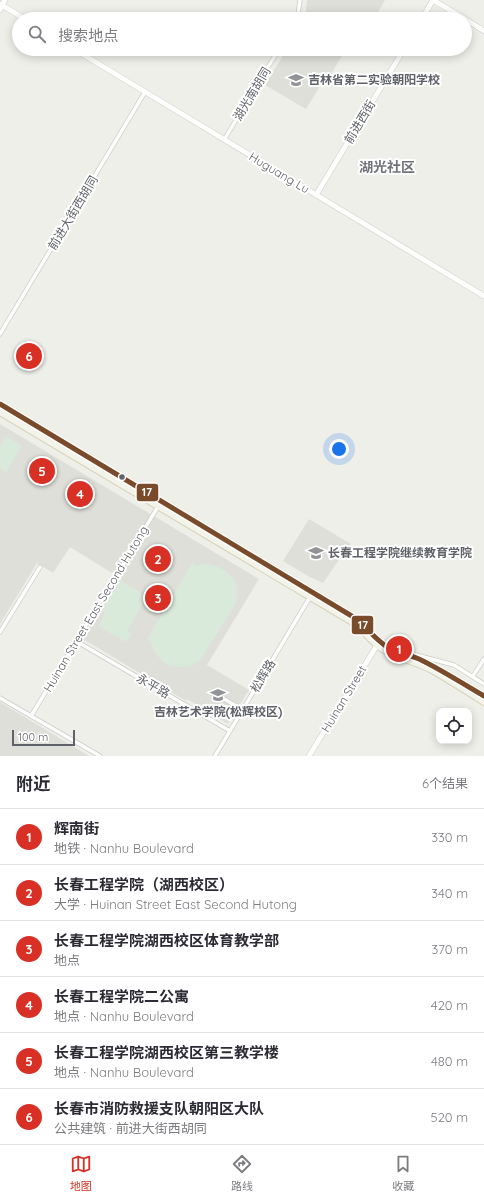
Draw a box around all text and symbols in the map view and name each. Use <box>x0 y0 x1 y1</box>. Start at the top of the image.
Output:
search box <box>12 12 472 56</box>
icon: search <box>26 23 48 45</box>
text: 搜索地点 <box>58 26 118 45</box>
street label: 湖光南胡同 <box>230 64 273 123</box>
school or university icon: 吉林省第二实验朝阳学校 <box>287 71 305 89</box>
place label: 吉林省第二实验朝阳学校 <box>308 72 440 87</box>
street label: 前进西街 <box>341 97 378 146</box>
street label: Huguang Lu <box>246 149 312 196</box>
district label: 湖光社区 <box>359 158 415 176</box>
street label: 前进大街西胡同 <box>45 173 101 253</box>
pin: 6 <box>16 341 42 371</box>
your location <box>329 439 349 459</box>
pin: 5 <box>29 456 55 486</box>
unlabelled marker <box>117 472 127 482</box>
pin: 4 <box>67 479 93 509</box>
line badge: 17 <box>136 483 159 502</box>
text: 17 <box>142 485 152 499</box>
street label: Huinan Street East Second Hutong <box>40 523 151 695</box>
pin: 2 <box>145 544 171 574</box>
school or university icon: 长春工程学院继续教育学院 <box>307 544 325 562</box>
place label: 长春工程学院继续教育学院 <box>328 545 472 560</box>
pin: 3 <box>145 583 171 613</box>
line badge: 17 <box>351 615 374 635</box>
text: 17 <box>358 618 368 632</box>
pin: 1 <box>386 634 412 664</box>
street label: 松辉路 <box>247 656 278 695</box>
street label: Huinan Street <box>318 663 369 735</box>
street label: 永平路 <box>134 670 173 701</box>
school or university icon: 吉林艺术学院(松辉校区) <box>209 686 227 704</box>
place label: 吉林艺术学院(松辉校区) <box>154 704 282 719</box>
map controls <box>436 708 472 744</box>
button: locate <box>436 708 472 744</box>
scale bar <box>12 728 75 747</box>
text: 100 m <box>18 730 48 744</box>
text: 附近 <box>16 773 50 794</box>
text: 6个结果 <box>422 775 468 791</box>
text: 辉南街 <box>54 819 99 838</box>
text: 1 <box>26 829 32 845</box>
text: 330 m <box>431 829 468 845</box>
text: 地铁 · Nanhu Boulevard <box>54 840 194 856</box>
text: 长春工程学院（湖西校区） <box>54 875 234 894</box>
text: 2 <box>25 885 33 901</box>
text: 340 m <box>431 885 468 901</box>
text: 大学 · Huinan Street East Second Hutong <box>54 896 297 912</box>
text: 长春工程学院湖西校区体育教学部 <box>54 931 279 950</box>
text: 3 <box>26 941 32 957</box>
text: 370 m <box>431 941 468 957</box>
text: 地点 <box>54 952 80 968</box>
text: 长春工程学院二公寓 <box>54 987 189 1006</box>
text: 4 <box>25 997 33 1013</box>
text: 420 m <box>431 997 468 1013</box>
text: 地点 · Nanhu Boulevard <box>54 1008 194 1024</box>
text: 长春工程学院湖西校区第三教学楼 <box>54 1043 279 1062</box>
text: 5 <box>25 1053 33 1069</box>
text: 480 m <box>431 1053 468 1069</box>
text: 地点 · Nanhu Boulevard <box>54 1064 194 1080</box>
text: 长春市消防救援支队朝阳区大队 <box>54 1099 264 1118</box>
text: 6 <box>25 1109 33 1125</box>
text: 520 m <box>431 1109 468 1125</box>
text: 公共建筑 · 前进大街西胡同 <box>54 1120 207 1136</box>
tab: 地图 <box>70 1153 92 1193</box>
tab: 路线 <box>231 1153 253 1193</box>
tab: 收藏 <box>392 1153 414 1193</box>

